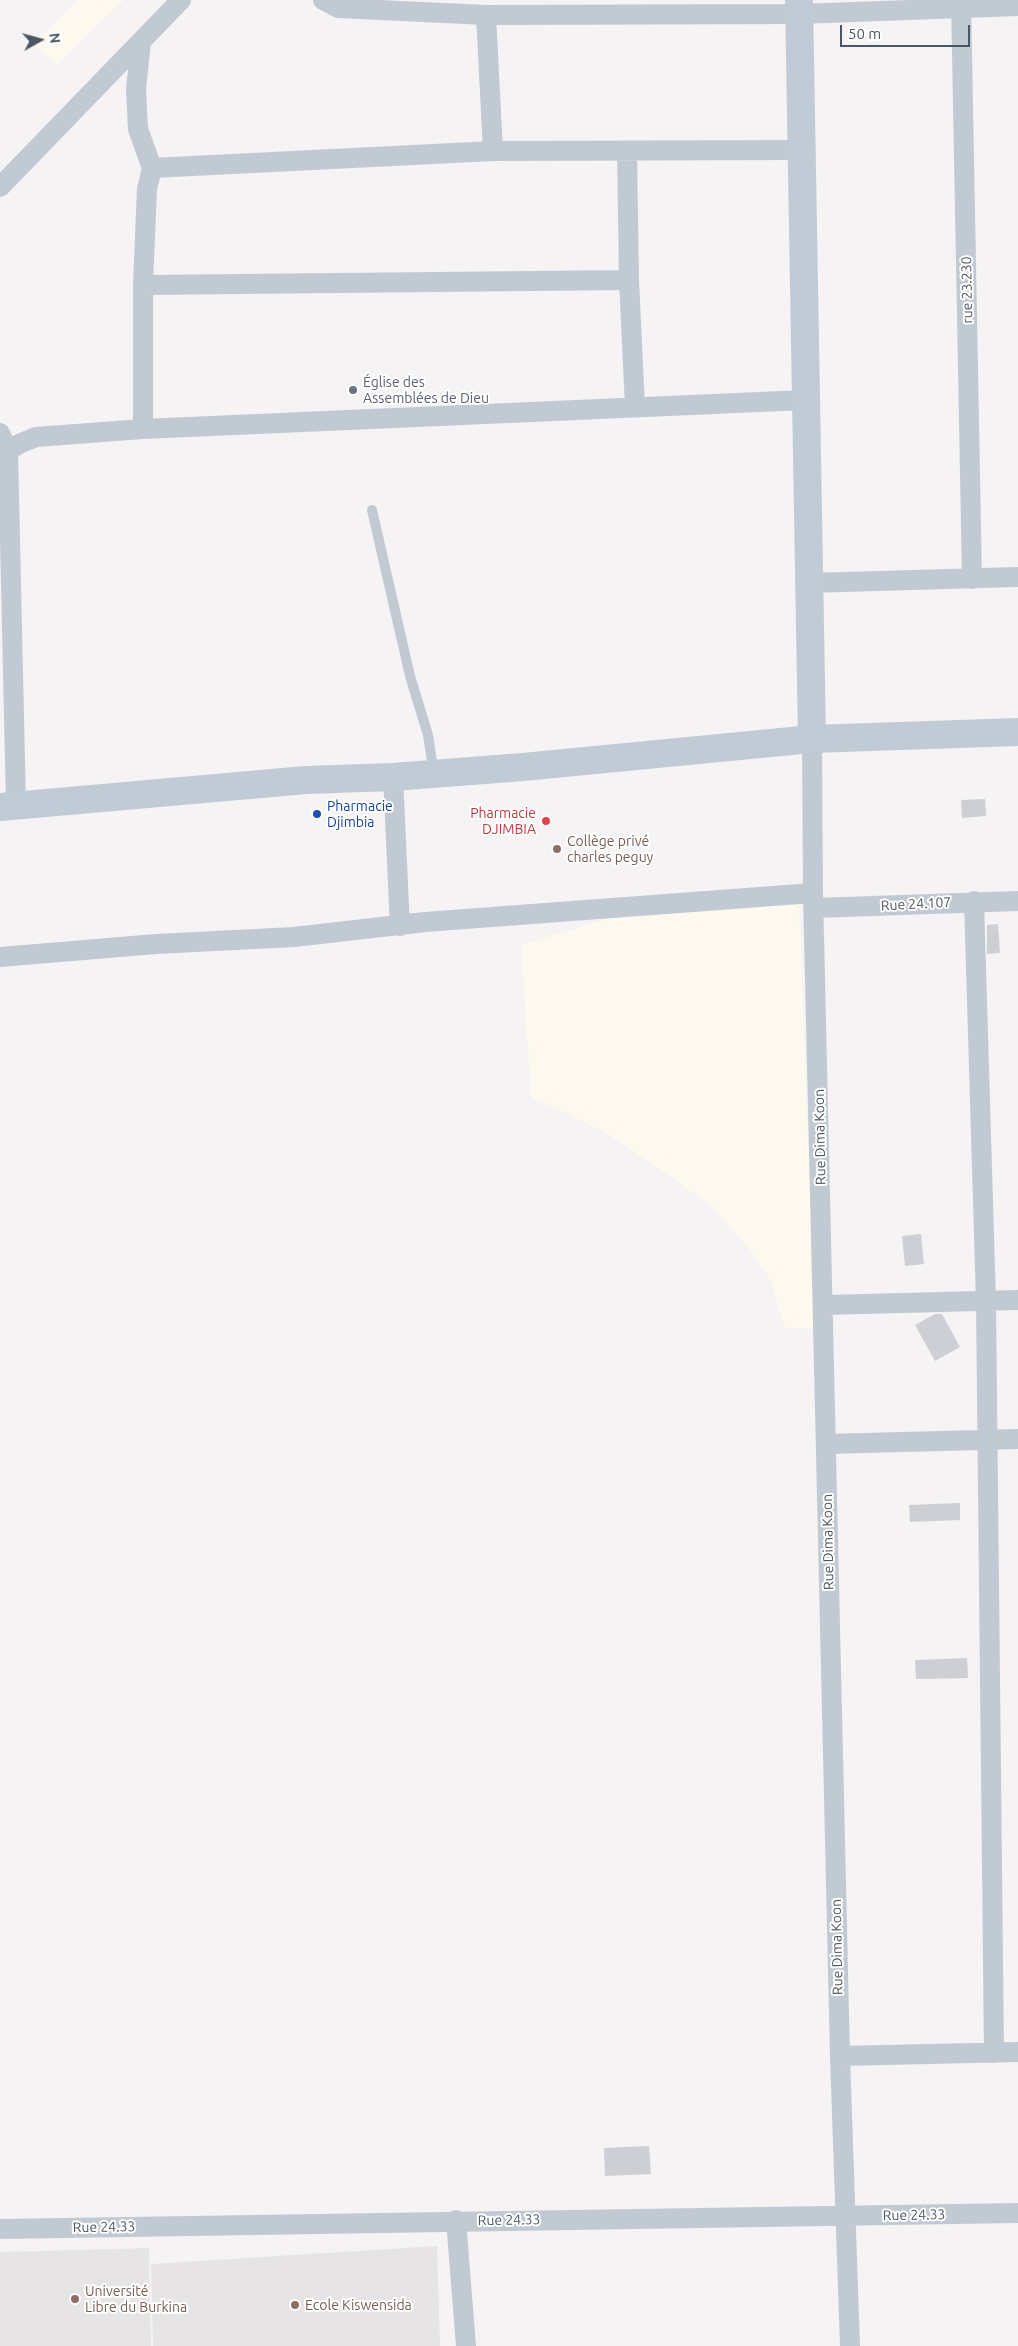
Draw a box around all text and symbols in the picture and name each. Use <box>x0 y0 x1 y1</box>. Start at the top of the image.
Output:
north arrow <box>15 15 65 65</box>
scale bar <box>843 15 973 47</box>
text: 50 m <box>848 25 881 42</box>
text: N <box>46 32 63 44</box>
street label: rue 23.230 <box>958 256 976 324</box>
place label: Église des Assemblées de Dieu <box>363 374 489 407</box>
marker: Église des Assemblées de Dieu <box>347 384 359 396</box>
place label: Pharmacie Djimbia <box>327 798 393 830</box>
place label: Pharmacie DJIMBIA <box>470 805 536 838</box>
marker: Pharmacie Djimbia <box>311 808 323 820</box>
marker: Pharmacie DJIMBIA <box>540 815 552 827</box>
place label: Collège privé charles peguy <box>567 833 653 866</box>
marker: Collège privé charles peguy <box>551 843 563 855</box>
street label: Rue 24.107 <box>880 894 952 914</box>
street label: Rue Dima Koon <box>811 1089 829 1185</box>
street label: Rue Dima Koon <box>819 1494 837 1590</box>
street label: Rue Dima Koon <box>828 1899 846 1995</box>
street label: Rue 24.33 <box>883 2206 945 2224</box>
street label: Rue 24.33 <box>478 2211 540 2229</box>
street label: Rue 24.33 <box>73 2218 135 2236</box>
place label: Université Libre du Burkina <box>85 2283 187 2316</box>
marker: Université Libre du Burkina <box>69 2293 81 2305</box>
place label: Ecole Kiswensida <box>305 2297 412 2313</box>
marker: Ecole Kiswensida <box>289 2299 301 2311</box>

